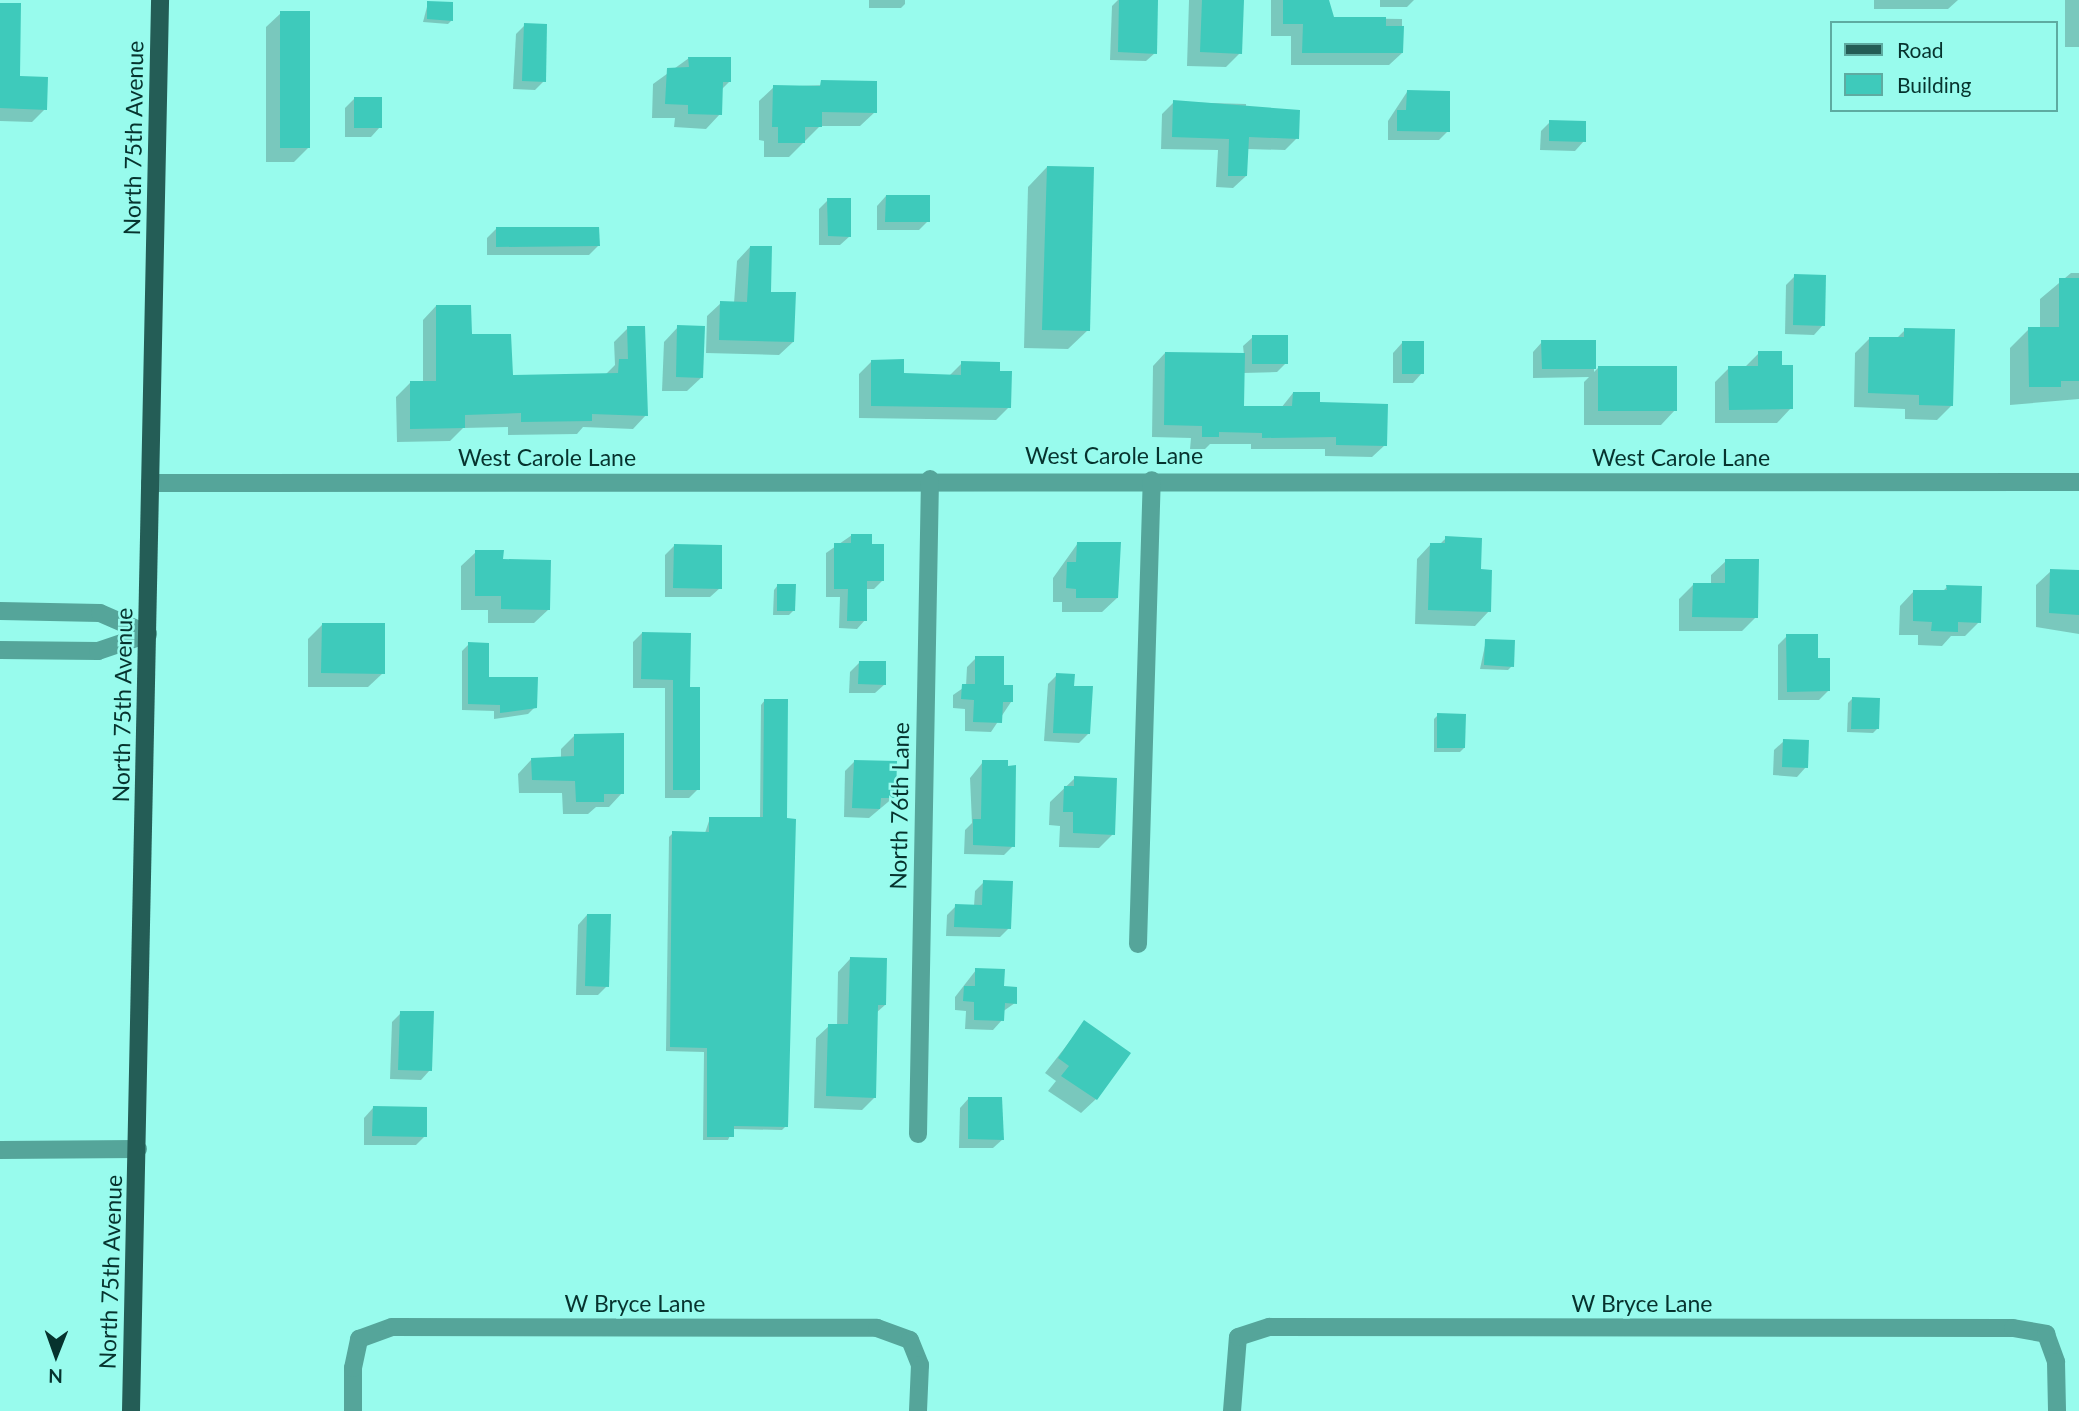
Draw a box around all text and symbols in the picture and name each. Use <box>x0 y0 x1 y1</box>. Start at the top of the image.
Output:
legend <box>1830 21 2058 112</box>
text: Road <box>1897 37 1944 62</box>
street label: North 75th Avenue <box>117 40 149 236</box>
text: Building <box>1897 72 1972 97</box>
street label: West Carole Lane <box>1025 441 1203 469</box>
street label: West Carole Lane <box>458 443 636 471</box>
street label: West Carole Lane <box>1592 443 1770 471</box>
street label: North 75th Avenue <box>106 607 138 803</box>
street label: North 76th Lane <box>884 722 914 890</box>
street label: North 75th Avenue <box>93 1174 127 1370</box>
street label: W Bryce Lane <box>564 1289 706 1317</box>
street label: W Bryce Lane <box>1571 1289 1713 1317</box>
north arrow <box>21 1320 91 1390</box>
text: N <box>48 1365 63 1388</box>

